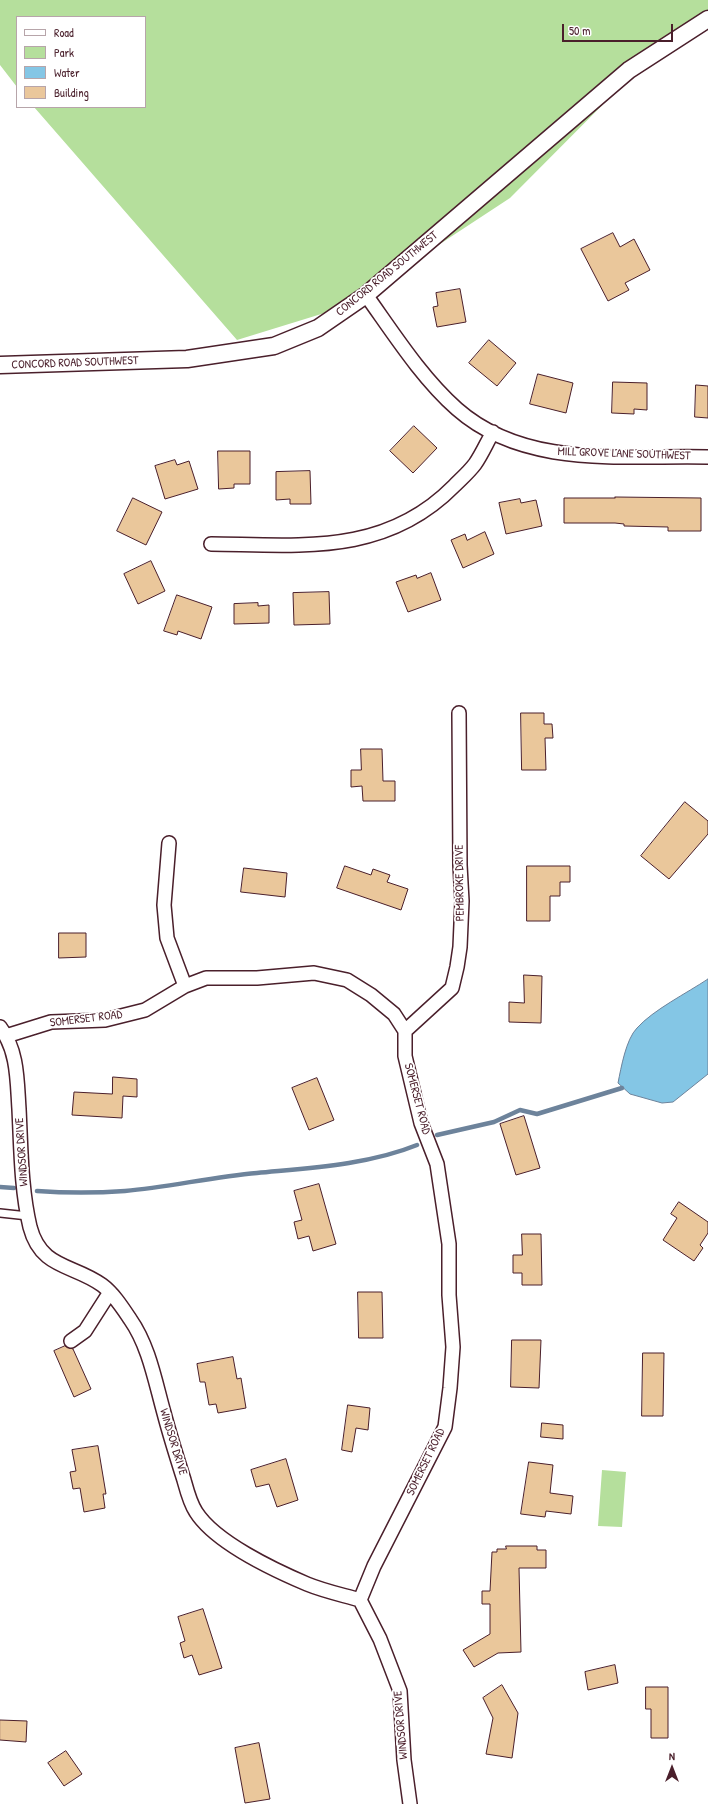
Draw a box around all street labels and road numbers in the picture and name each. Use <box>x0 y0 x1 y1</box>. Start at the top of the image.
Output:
street label: CONCORD ROAD SOUTHWEST <box>333 228 441 320</box>
street label: CONCORD ROAD SOUTHWEST <box>11 354 139 372</box>
street label: MILL GROVE LANE SOUTHWEST <box>557 444 691 464</box>
street label: PEMBROKE DRIVE <box>452 844 468 922</box>
street label: SOMERSET ROAD <box>49 1007 123 1031</box>
street label: SOMERSET ROAD <box>401 1062 433 1136</box>
street label: WINDSOR DRIVE <box>12 1117 32 1187</box>
street label: WINDSOR DRIVE <box>156 1407 190 1477</box>
street label: SOMERSET ROAD <box>404 1426 448 1498</box>
street label: WINDSOR DRIVE <box>391 1690 411 1760</box>

